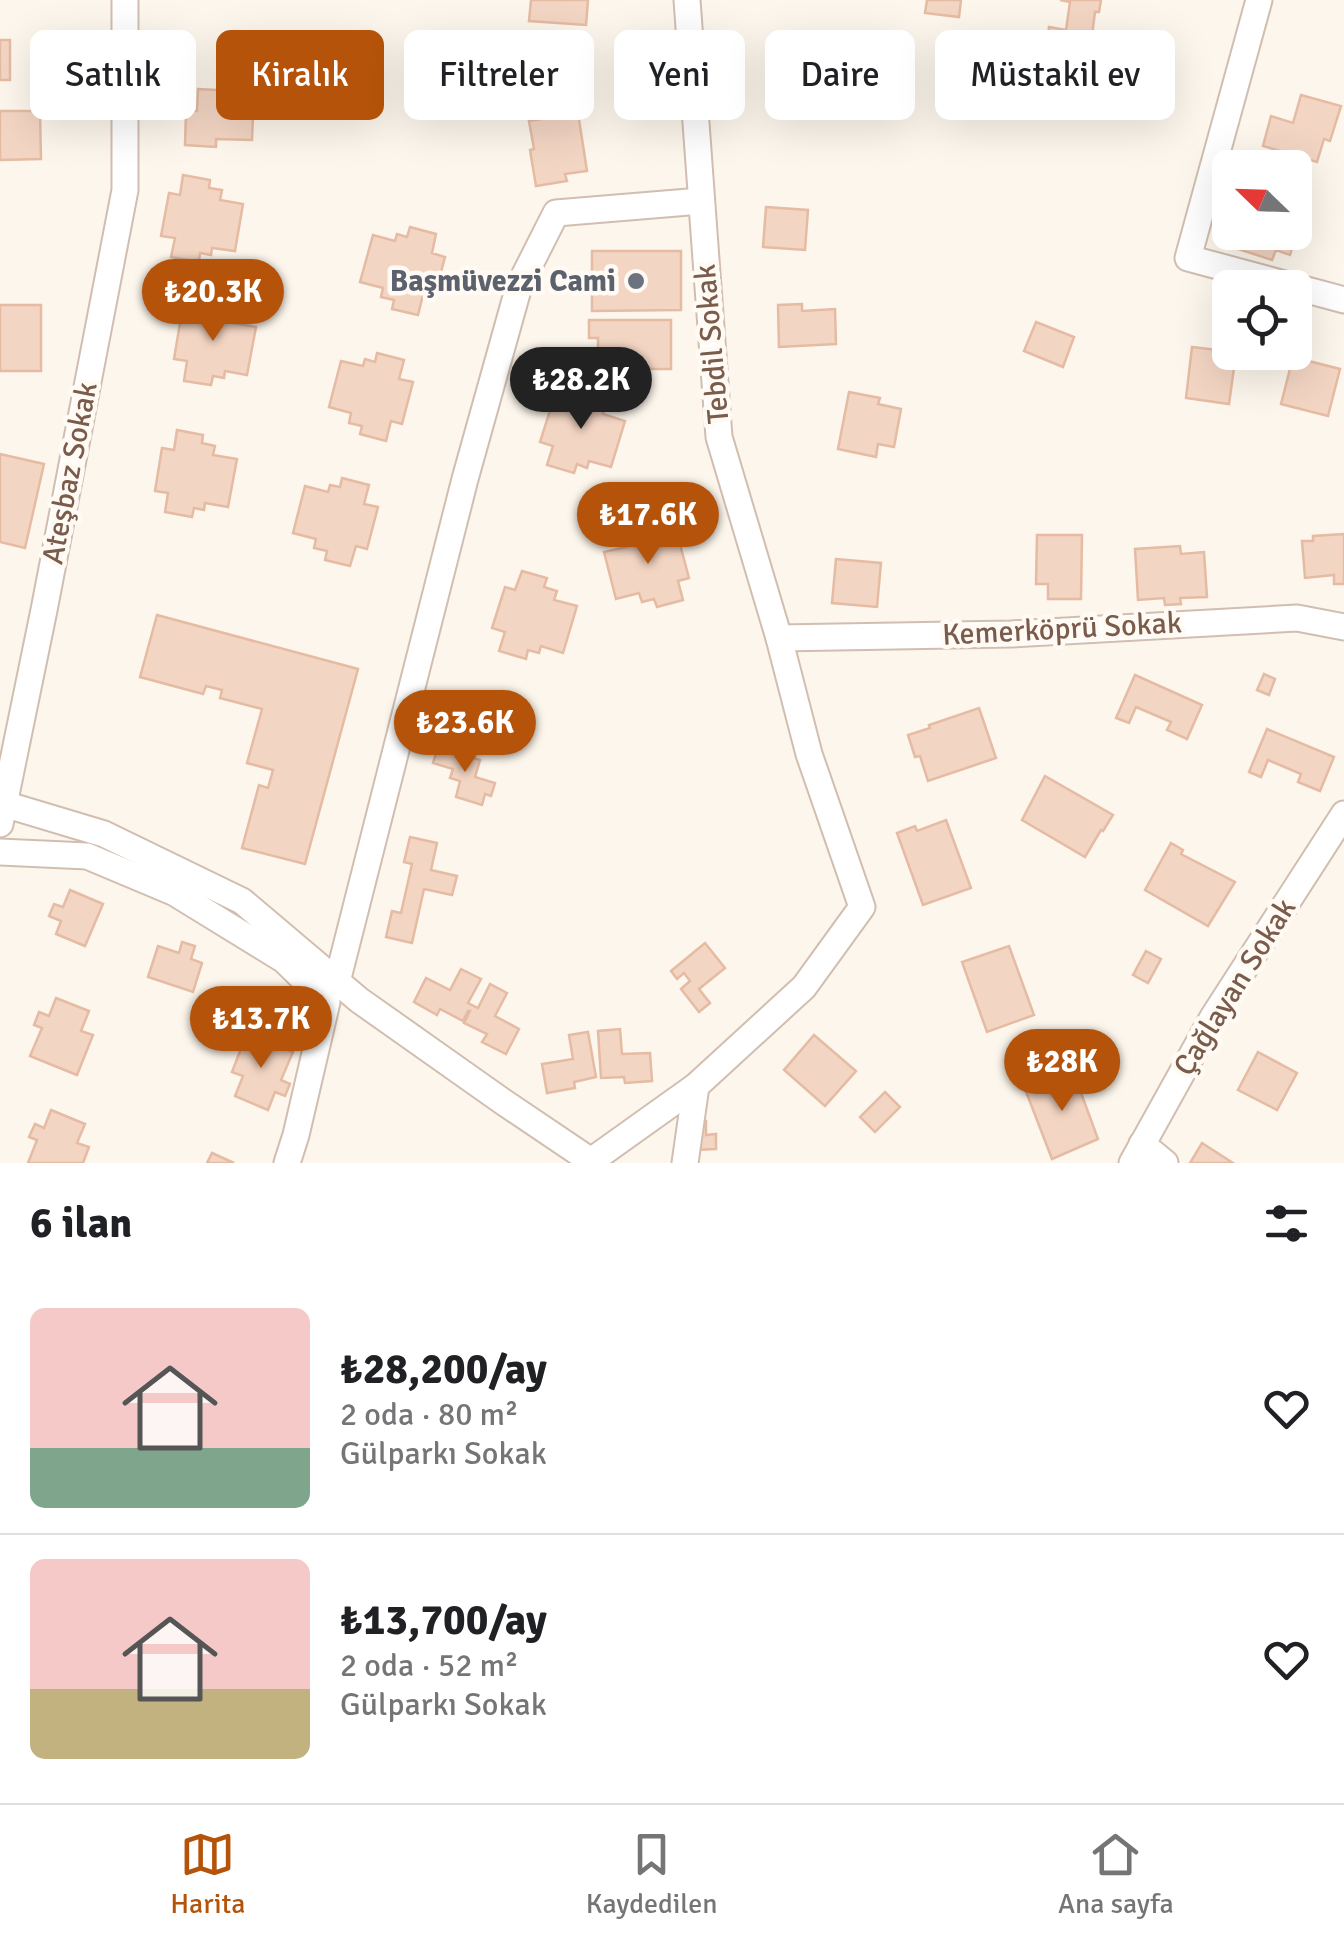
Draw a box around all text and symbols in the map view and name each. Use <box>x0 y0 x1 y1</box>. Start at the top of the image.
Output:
chip: Satılık <box>30 30 196 120</box>
chip: Kiralık <box>216 30 384 120</box>
chip: Filtreler <box>404 30 594 120</box>
chip: Yeni <box>614 30 745 120</box>
chip: Daire <box>765 30 915 120</box>
chip: Müstakil ev <box>935 30 1175 120</box>
north arrow <box>1212 150 1312 250</box>
map controls <box>1212 150 1312 370</box>
pin: ₺20.3K <box>132 259 294 344</box>
place label: Başmüvezzi Cami <box>390 263 616 300</box>
street label: Tebdil Sokak <box>687 263 737 425</box>
marker: Başmüvezzi Cami <box>625 270 647 292</box>
button: locate <box>1212 270 1312 370</box>
text: ₺20.3K <box>164 272 262 311</box>
pin: ₺28.2K <box>500 347 662 432</box>
text: ₺28.2K <box>532 360 630 399</box>
street label: Ateşbaz Sokak <box>34 379 106 567</box>
pin: ₺17.6K <box>567 482 729 567</box>
text: ₺17.6K <box>599 495 697 534</box>
street label: Kemerköprü Sokak <box>941 604 1183 654</box>
pin: ₺23.6K <box>384 690 546 775</box>
text: ₺23.6K <box>416 703 514 742</box>
street label: Çağlayan Sokak <box>1166 892 1304 1082</box>
pin: ₺13.7K <box>180 986 342 1071</box>
text: ₺13.7K <box>212 999 310 1038</box>
pin: ₺28K <box>1003 1029 1121 1114</box>
text: ₺28K <box>1026 1042 1098 1081</box>
icon: filters <box>1259 1196 1314 1251</box>
text: 6 ilan <box>30 1198 132 1249</box>
text: ₺28,200/ay <box>340 1344 547 1395</box>
icon: home <box>110 1348 230 1468</box>
icon: heart <box>1259 1381 1314 1436</box>
text: 2 oda · 80 m² <box>340 1395 519 1434</box>
text: Gülparkı Sokak <box>340 1434 547 1473</box>
text: ₺13,700/ay <box>340 1595 547 1646</box>
icon: home <box>110 1599 230 1719</box>
icon: heart <box>1259 1632 1314 1687</box>
text: 2 oda · 52 m² <box>340 1646 519 1685</box>
text: Gülparkı Sokak <box>340 1685 547 1724</box>
tab: Harita <box>170 1827 245 1921</box>
tab: Kaydedilen <box>586 1827 718 1921</box>
tab: Ana sayfa <box>1058 1827 1174 1921</box>

